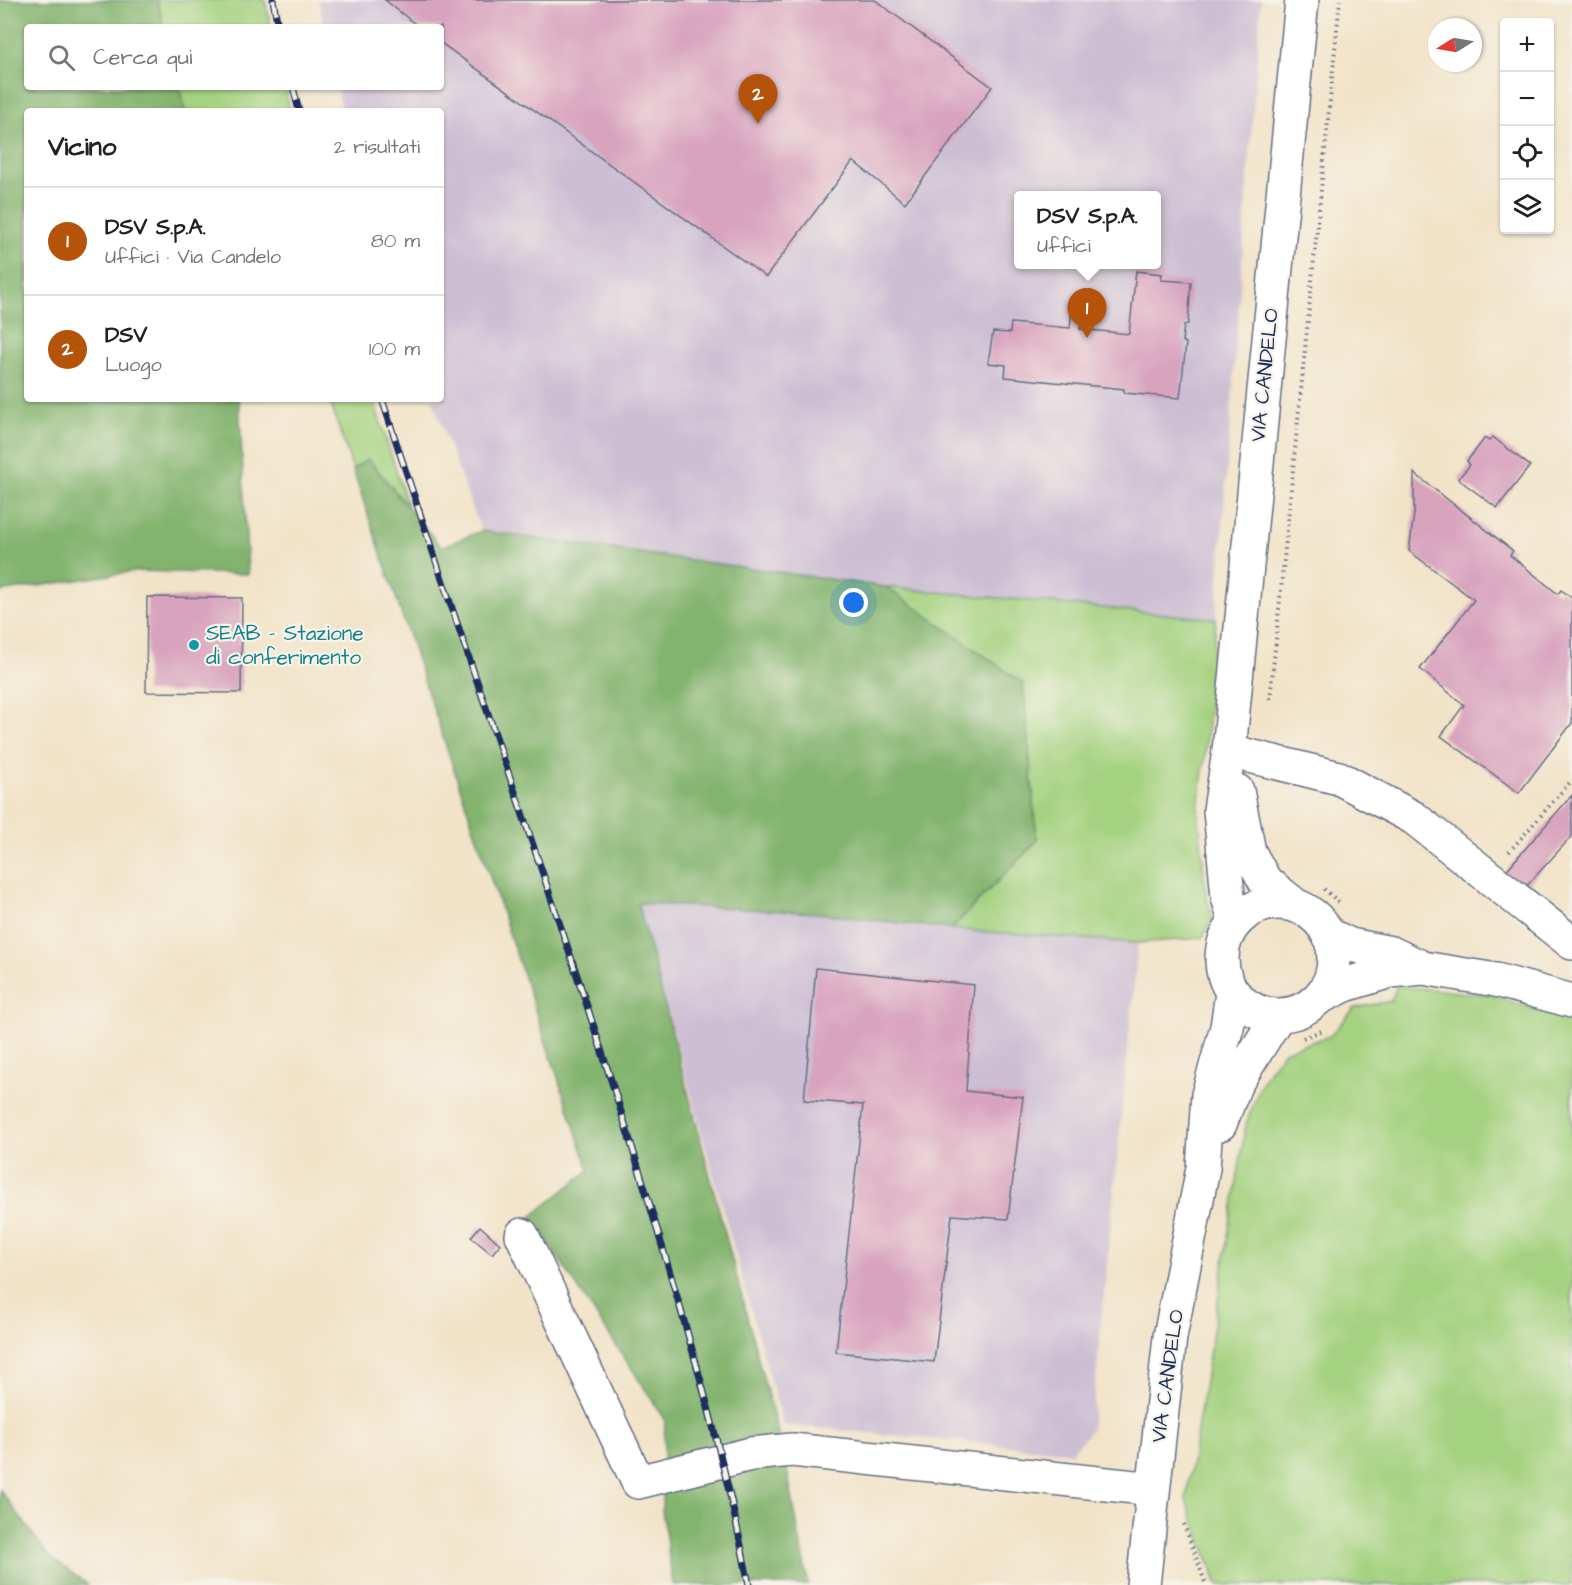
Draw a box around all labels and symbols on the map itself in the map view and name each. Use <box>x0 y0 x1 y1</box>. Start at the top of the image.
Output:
north arrow <box>1428 18 1482 72</box>
pin: 2 <box>738 74 777 124</box>
pin: 1 <box>1068 288 1106 338</box>
street label: VIA CANDELO <box>1243 307 1286 443</box>
your location <box>839 588 868 617</box>
place label: SEAB - Stazione di conferimento <box>206 619 364 672</box>
marker: SEAB - Stazione di conferimento <box>187 638 201 652</box>
street label: VIA CANDELO <box>1144 1308 1191 1445</box>

